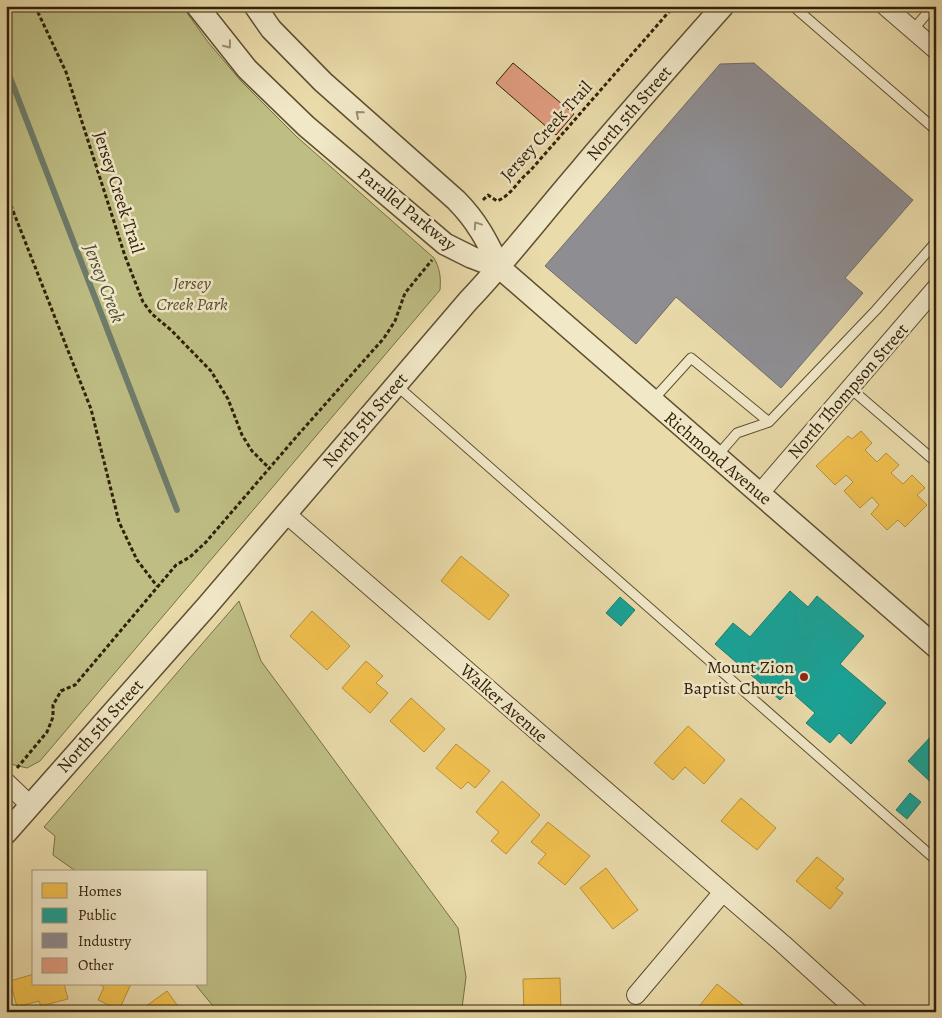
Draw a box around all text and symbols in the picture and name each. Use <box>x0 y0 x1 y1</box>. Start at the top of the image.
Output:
one-way arrow <box>222 39 231 48</box>
street label: North 5th Street <box>581 60 677 166</box>
street label: Jersey Creek Trail <box>495 75 598 186</box>
one-way arrow <box>356 111 365 120</box>
street label: Jersey Creek Trail <box>88 128 150 257</box>
street label: Parallel Parkway <box>353 162 462 257</box>
one-way arrow <box>474 221 484 230</box>
water label: Jersey Creek <box>77 239 131 327</box>
park label: Jersey Creek Park <box>156 271 228 316</box>
street label: North Thompson Street <box>782 318 914 464</box>
street label: North 5th Street <box>317 367 413 473</box>
street label: Richmond Avenue <box>659 406 777 510</box>
place label: Mount Zion Baptist Church <box>683 655 794 700</box>
street label: Walker Avenue <box>454 658 553 748</box>
marker: Mount Zion Baptist Church <box>798 671 810 683</box>
street label: North 5th Street <box>51 674 149 778</box>
legend <box>32 870 208 986</box>
text: Homes <box>78 881 122 901</box>
text: Public <box>78 905 116 925</box>
text: Industry <box>78 931 132 951</box>
text: Other <box>78 955 114 975</box>

